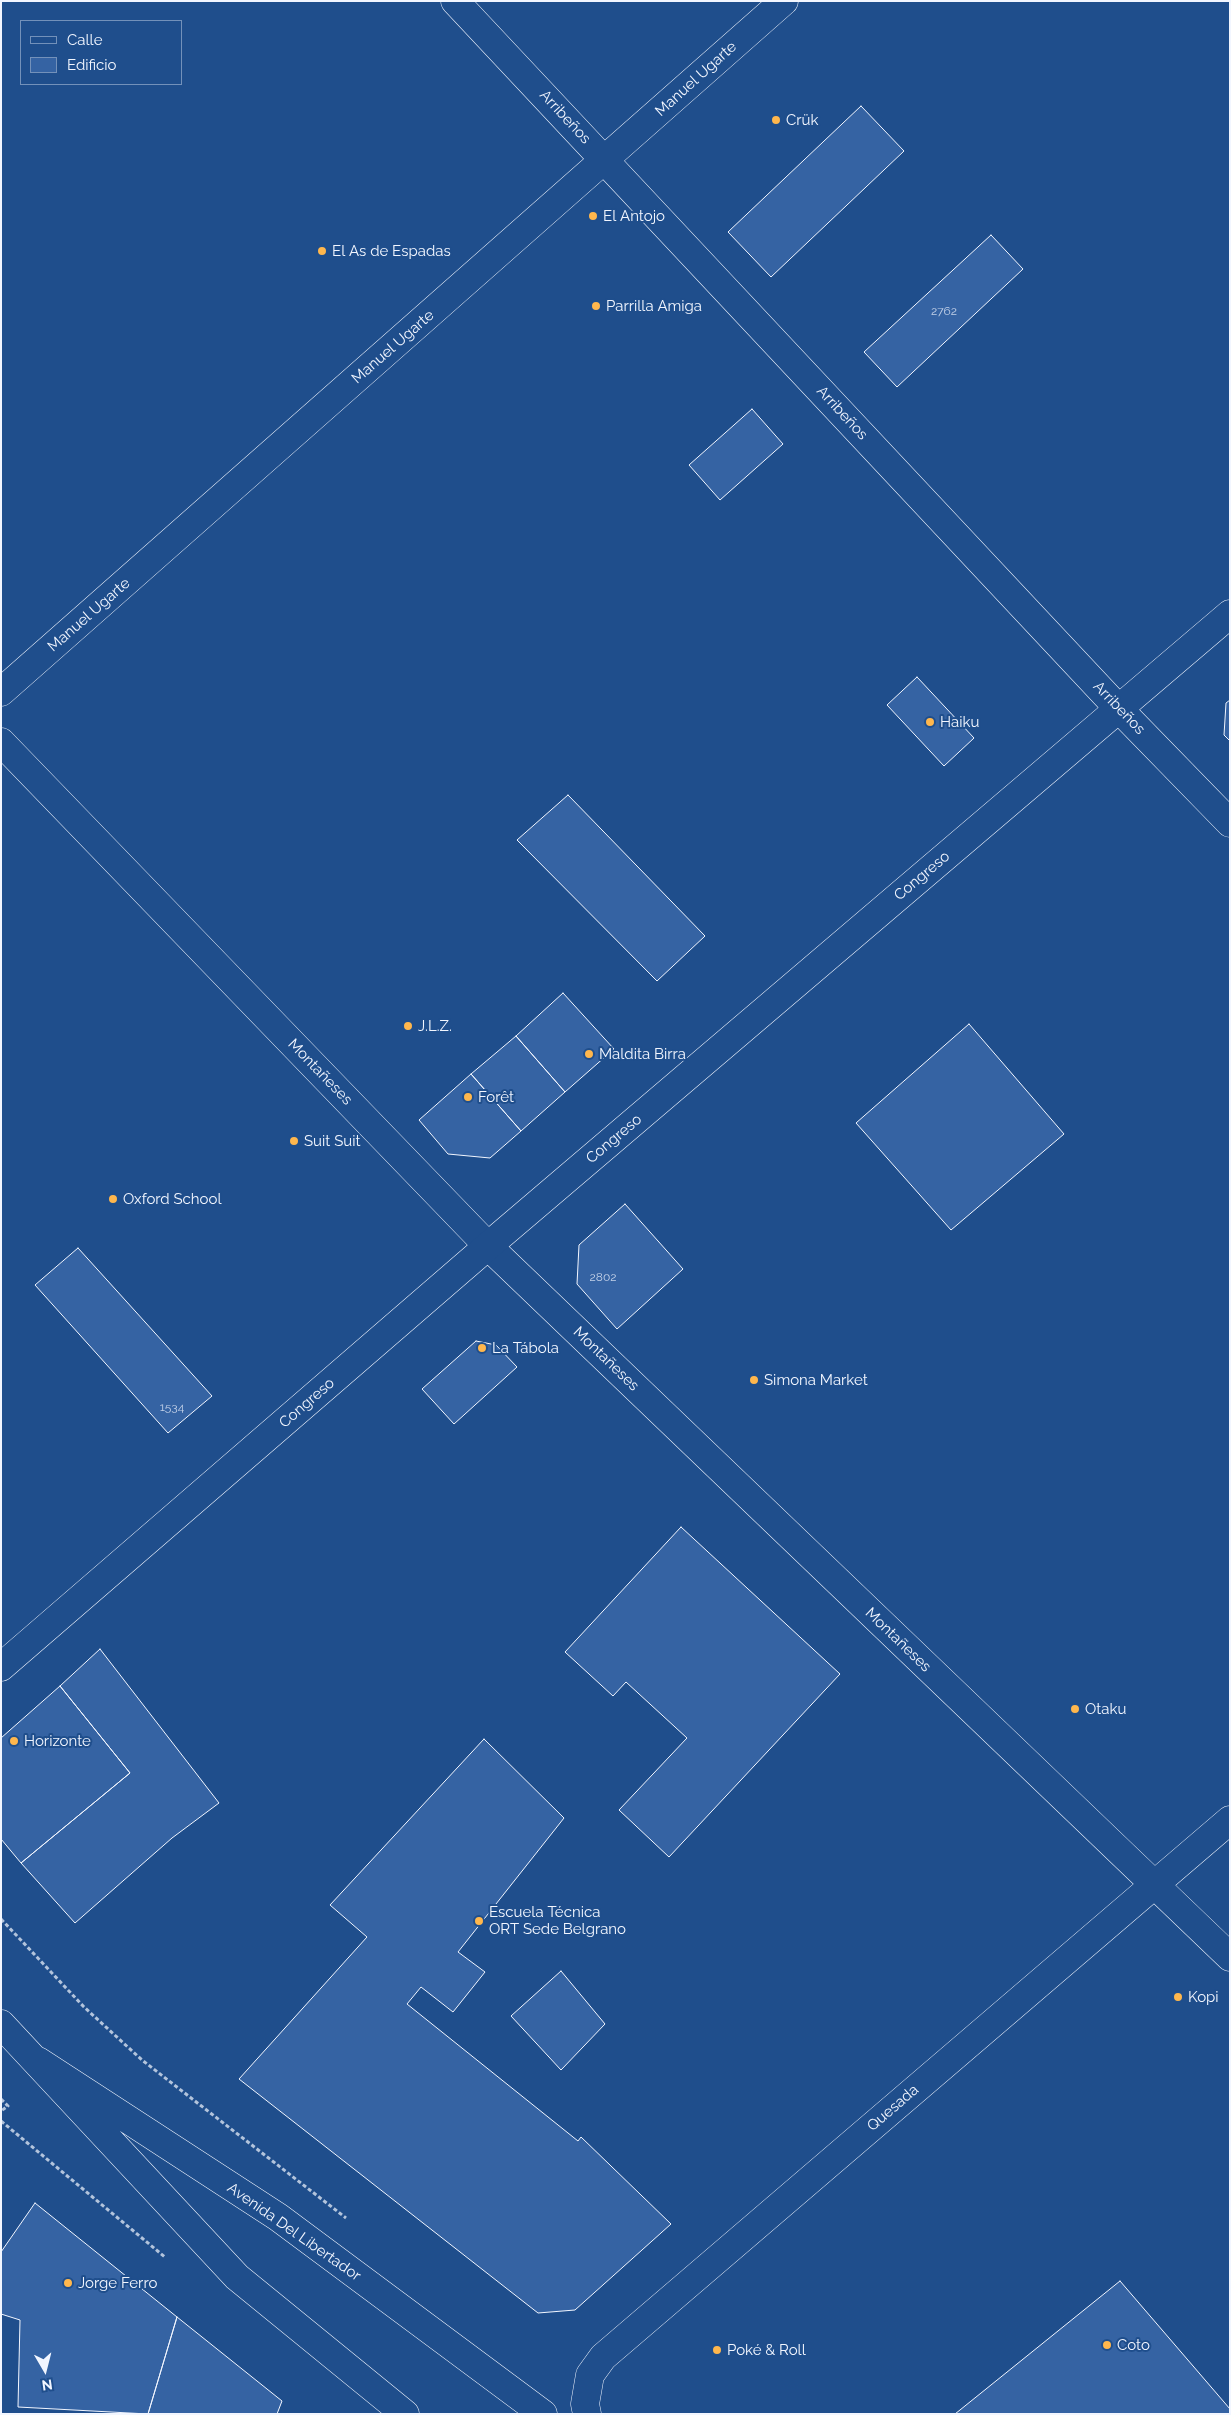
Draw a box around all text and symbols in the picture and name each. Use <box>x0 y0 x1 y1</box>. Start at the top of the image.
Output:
legend <box>20 20 182 85</box>
text: Calle <box>67 31 102 49</box>
street label: Manuel Ugarte <box>652 38 740 120</box>
text: Edificio <box>67 56 117 74</box>
street label: Arribeños <box>536 86 594 148</box>
place label: Crük <box>786 111 818 129</box>
marker: Crük <box>770 114 782 126</box>
place label: El Antojo <box>603 207 665 225</box>
marker: El Antojo <box>587 210 599 222</box>
place label: El As de Espadas <box>332 242 451 260</box>
marker: El As de Espadas <box>316 245 328 257</box>
place label: Parrilla Amiga <box>606 297 702 315</box>
marker: Parrilla Amiga <box>590 300 602 312</box>
house number: 2762 <box>931 304 957 318</box>
street label: Manuel Ugarte <box>348 306 438 388</box>
street label: Arribeños <box>813 382 871 444</box>
street label: Manuel Ugarte <box>44 574 134 656</box>
street label: Arribeños <box>1089 678 1149 738</box>
place label: Haiku <box>940 713 979 731</box>
marker: Haiku <box>924 716 936 728</box>
street label: Congreso <box>890 847 954 905</box>
place label: J.L.Z. <box>418 1017 452 1035</box>
marker: J.L.Z. <box>402 1020 414 1032</box>
street label: Montañeses <box>284 1035 356 1109</box>
place label: Maldita Birra <box>599 1045 686 1063</box>
marker: Maldita Birra <box>583 1048 595 1060</box>
place label: Forêt <box>478 1088 514 1106</box>
marker: Forêt <box>462 1091 474 1103</box>
street label: Congreso <box>582 1110 646 1168</box>
place label: Suit Suit <box>304 1132 360 1150</box>
marker: Suit Suit <box>288 1135 300 1147</box>
place label: Oxford School <box>123 1190 222 1208</box>
marker: Oxford School <box>107 1193 119 1205</box>
house number: 2802 <box>590 1270 616 1284</box>
street label: Montañeses <box>569 1323 643 1395</box>
place label: La Tábola <box>492 1339 559 1357</box>
marker: La Tábola <box>476 1342 488 1354</box>
place label: Simona Market <box>764 1371 868 1389</box>
street label: Congreso <box>276 1374 338 1432</box>
marker: Simona Market <box>748 1374 760 1386</box>
house number: 1534 <box>160 1400 184 1414</box>
street label: Montañeses <box>861 1604 935 1676</box>
place label: Otaku <box>1085 1700 1126 1718</box>
marker: Otaku <box>1069 1703 1081 1715</box>
place label: Horizonte <box>24 1732 91 1750</box>
marker: Horizonte <box>8 1735 20 1747</box>
place label: Escuela Técnica ORT Sede Belgrano <box>489 1903 626 1938</box>
marker: Escuela Técnica ORT Sede Belgrano <box>473 1915 485 1927</box>
place label: Kopi <box>1188 1988 1219 2006</box>
marker: Kopi <box>1172 1991 1184 2003</box>
street label: Quesada <box>864 2081 922 2135</box>
street label: Avenida Del Libertador <box>224 2179 364 2285</box>
place label: Jorge Ferro <box>78 2274 157 2292</box>
marker: Jorge Ferro <box>62 2277 74 2289</box>
place label: Coto <box>1117 2336 1150 2354</box>
marker: Coto <box>1101 2339 1113 2351</box>
place label: Poké & Roll <box>727 2341 806 2359</box>
marker: Poké & Roll <box>711 2344 723 2356</box>
north arrow <box>20 2345 70 2395</box>
text: N <box>41 2376 53 2394</box>

